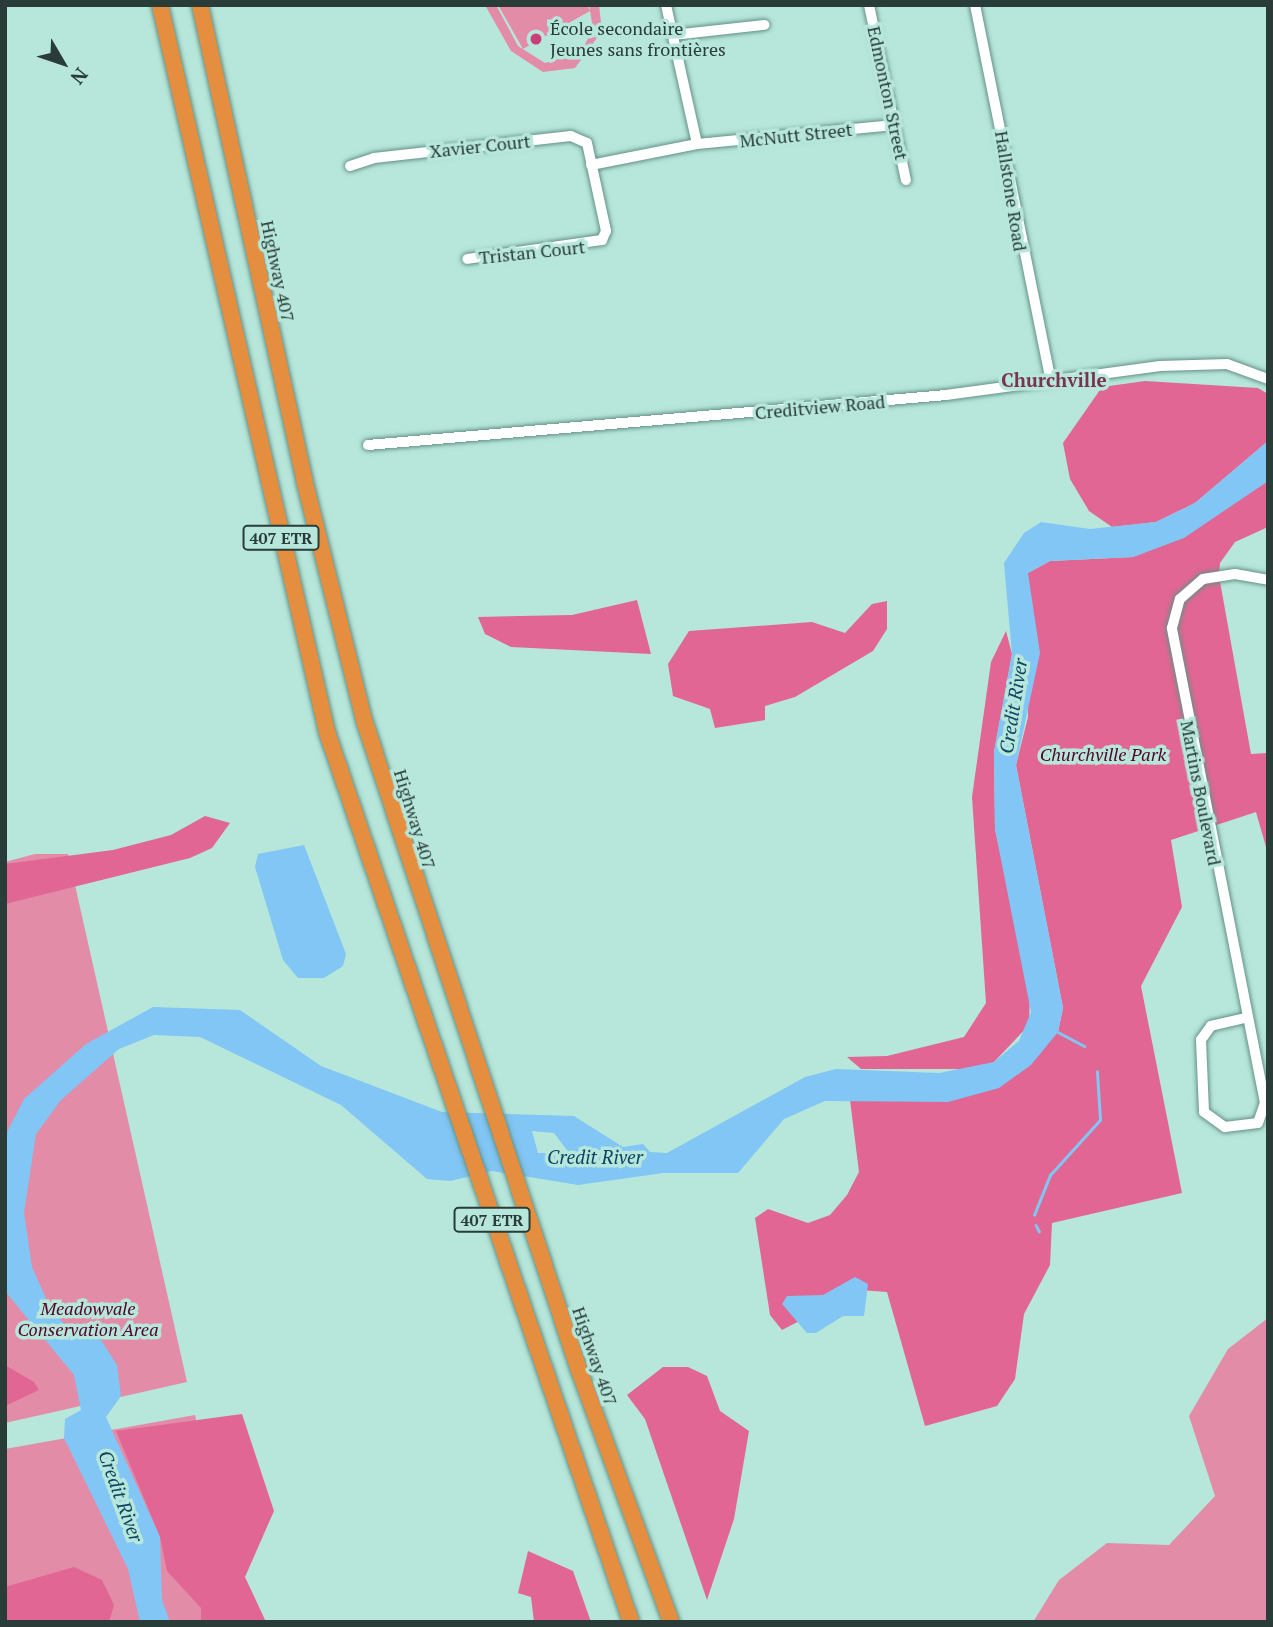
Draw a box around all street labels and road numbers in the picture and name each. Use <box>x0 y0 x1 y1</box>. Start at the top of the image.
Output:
street label: Edmonton Street <box>863 24 913 162</box>
street label: McNutt Street <box>739 118 853 152</box>
street label: Hallstone Road <box>991 129 1031 253</box>
street label: Xavier Court <box>429 130 531 162</box>
street label: Highway 407 <box>257 218 299 324</box>
street label: Tristan Court <box>478 236 586 268</box>
street label: Creditview Road <box>754 391 886 423</box>
road number: 407 ETR <box>243 526 320 551</box>
street label: Martins Boulevard <box>1176 719 1226 867</box>
street label: Highway 407 <box>390 767 440 871</box>
road number: 407 ETR <box>454 1208 530 1232</box>
street label: Highway 407 <box>568 1304 622 1408</box>

